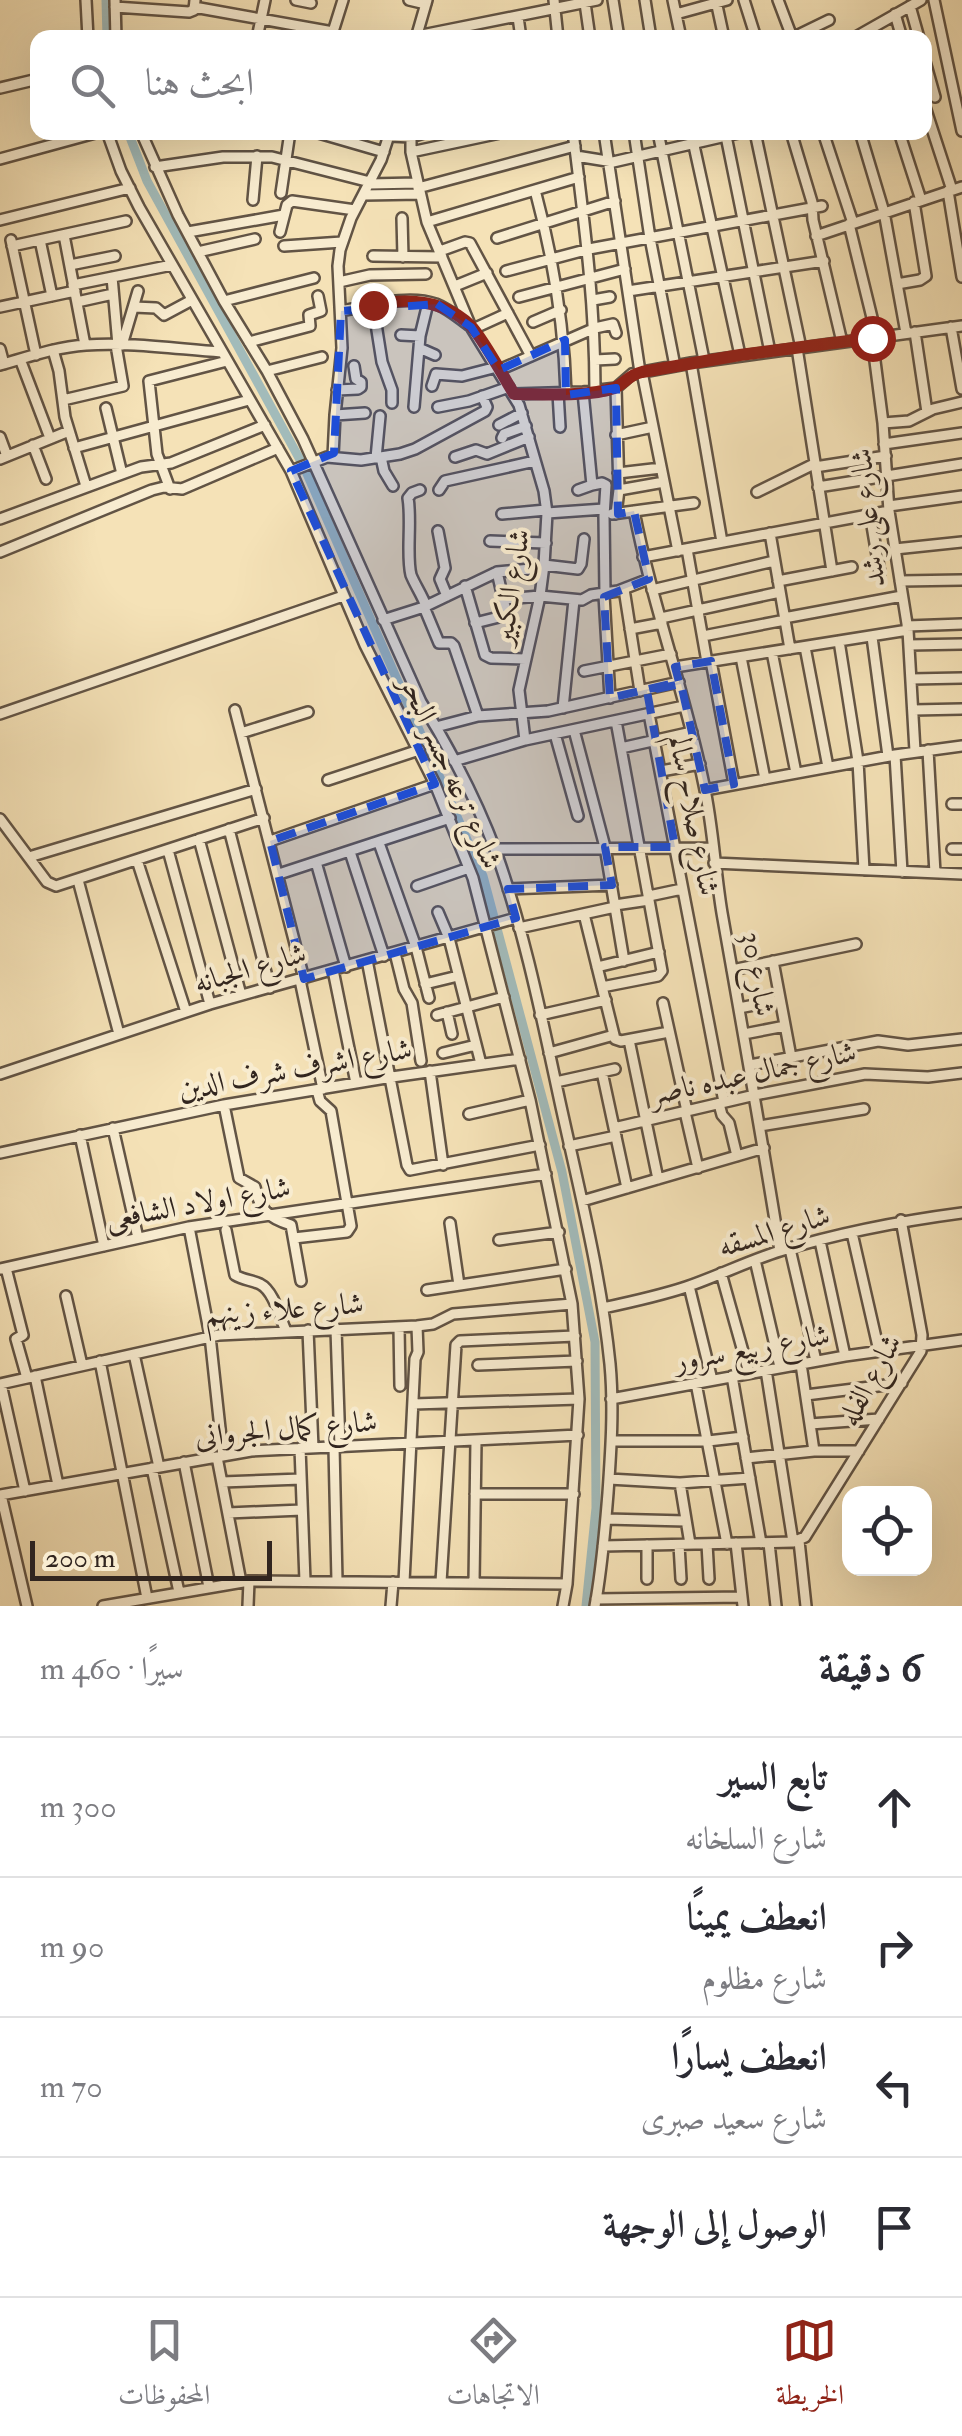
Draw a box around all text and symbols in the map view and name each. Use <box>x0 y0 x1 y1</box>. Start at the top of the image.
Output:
search box <box>30 30 932 140</box>
icon: search <box>65 58 120 113</box>
text: ابحث هنا <box>145 59 254 107</box>
route end <box>351 283 397 329</box>
route start <box>850 316 896 362</box>
street label: شارع على رشد <box>842 446 900 589</box>
street label: شارع الكبير <box>483 526 544 652</box>
street label: شارع ترعه جسر البحر <box>385 667 510 877</box>
street label: شارع صلاح سالم <box>653 731 728 900</box>
street label: شارع 30 <box>726 929 784 1020</box>
street label: شارع الجبانه <box>190 934 312 1007</box>
street label: شارع اشرف شرف الدين <box>175 1030 416 1114</box>
street label: شارع جمال عبده ناصر <box>644 1033 861 1119</box>
street label: شارع اولاد الشافعى <box>103 1169 294 1243</box>
street label: شارع المسقه <box>713 1196 836 1271</box>
street label: شارع علاء زينهم <box>203 1285 365 1342</box>
street label: شارع ربيع سرور <box>668 1316 834 1388</box>
street label: شارع الفله <box>830 1328 915 1435</box>
street label: شارع كمال الجروانى <box>193 1403 379 1461</box>
map controls <box>842 1486 932 1576</box>
button: locate <box>842 1486 932 1576</box>
scale bar <box>30 1536 272 1580</box>
text: 200 m <box>45 1541 116 1576</box>
text: 6 دقيقة <box>819 1642 922 1694</box>
text: سيرًا · 460 m <box>40 1649 184 1689</box>
text: تابع السير <box>720 1753 827 1801</box>
icon: ahead <box>867 1780 922 1835</box>
text: 300 m <box>40 1787 117 1827</box>
text: شارع السلخانه <box>685 1819 827 1859</box>
text: انعطف يمينًا <box>687 1893 827 1941</box>
icon: right <box>867 1920 922 1975</box>
text: 90 m <box>40 1927 104 1967</box>
text: شارع مظلوم <box>702 1959 827 1999</box>
text: انعطف يسارًا <box>671 2033 827 2081</box>
icon: left <box>867 2060 922 2115</box>
text: 70 m <box>40 2067 103 2107</box>
text: شارع سعيد صبرى <box>641 2099 827 2139</box>
icon: arrive <box>867 2200 922 2255</box>
text: الوصول إلى الوجهة <box>603 2201 827 2249</box>
tab: المحفوظات <box>118 2313 210 2422</box>
tab: الاتجاهات <box>446 2313 540 2422</box>
tab: الخريطة <box>776 2313 844 2422</box>

